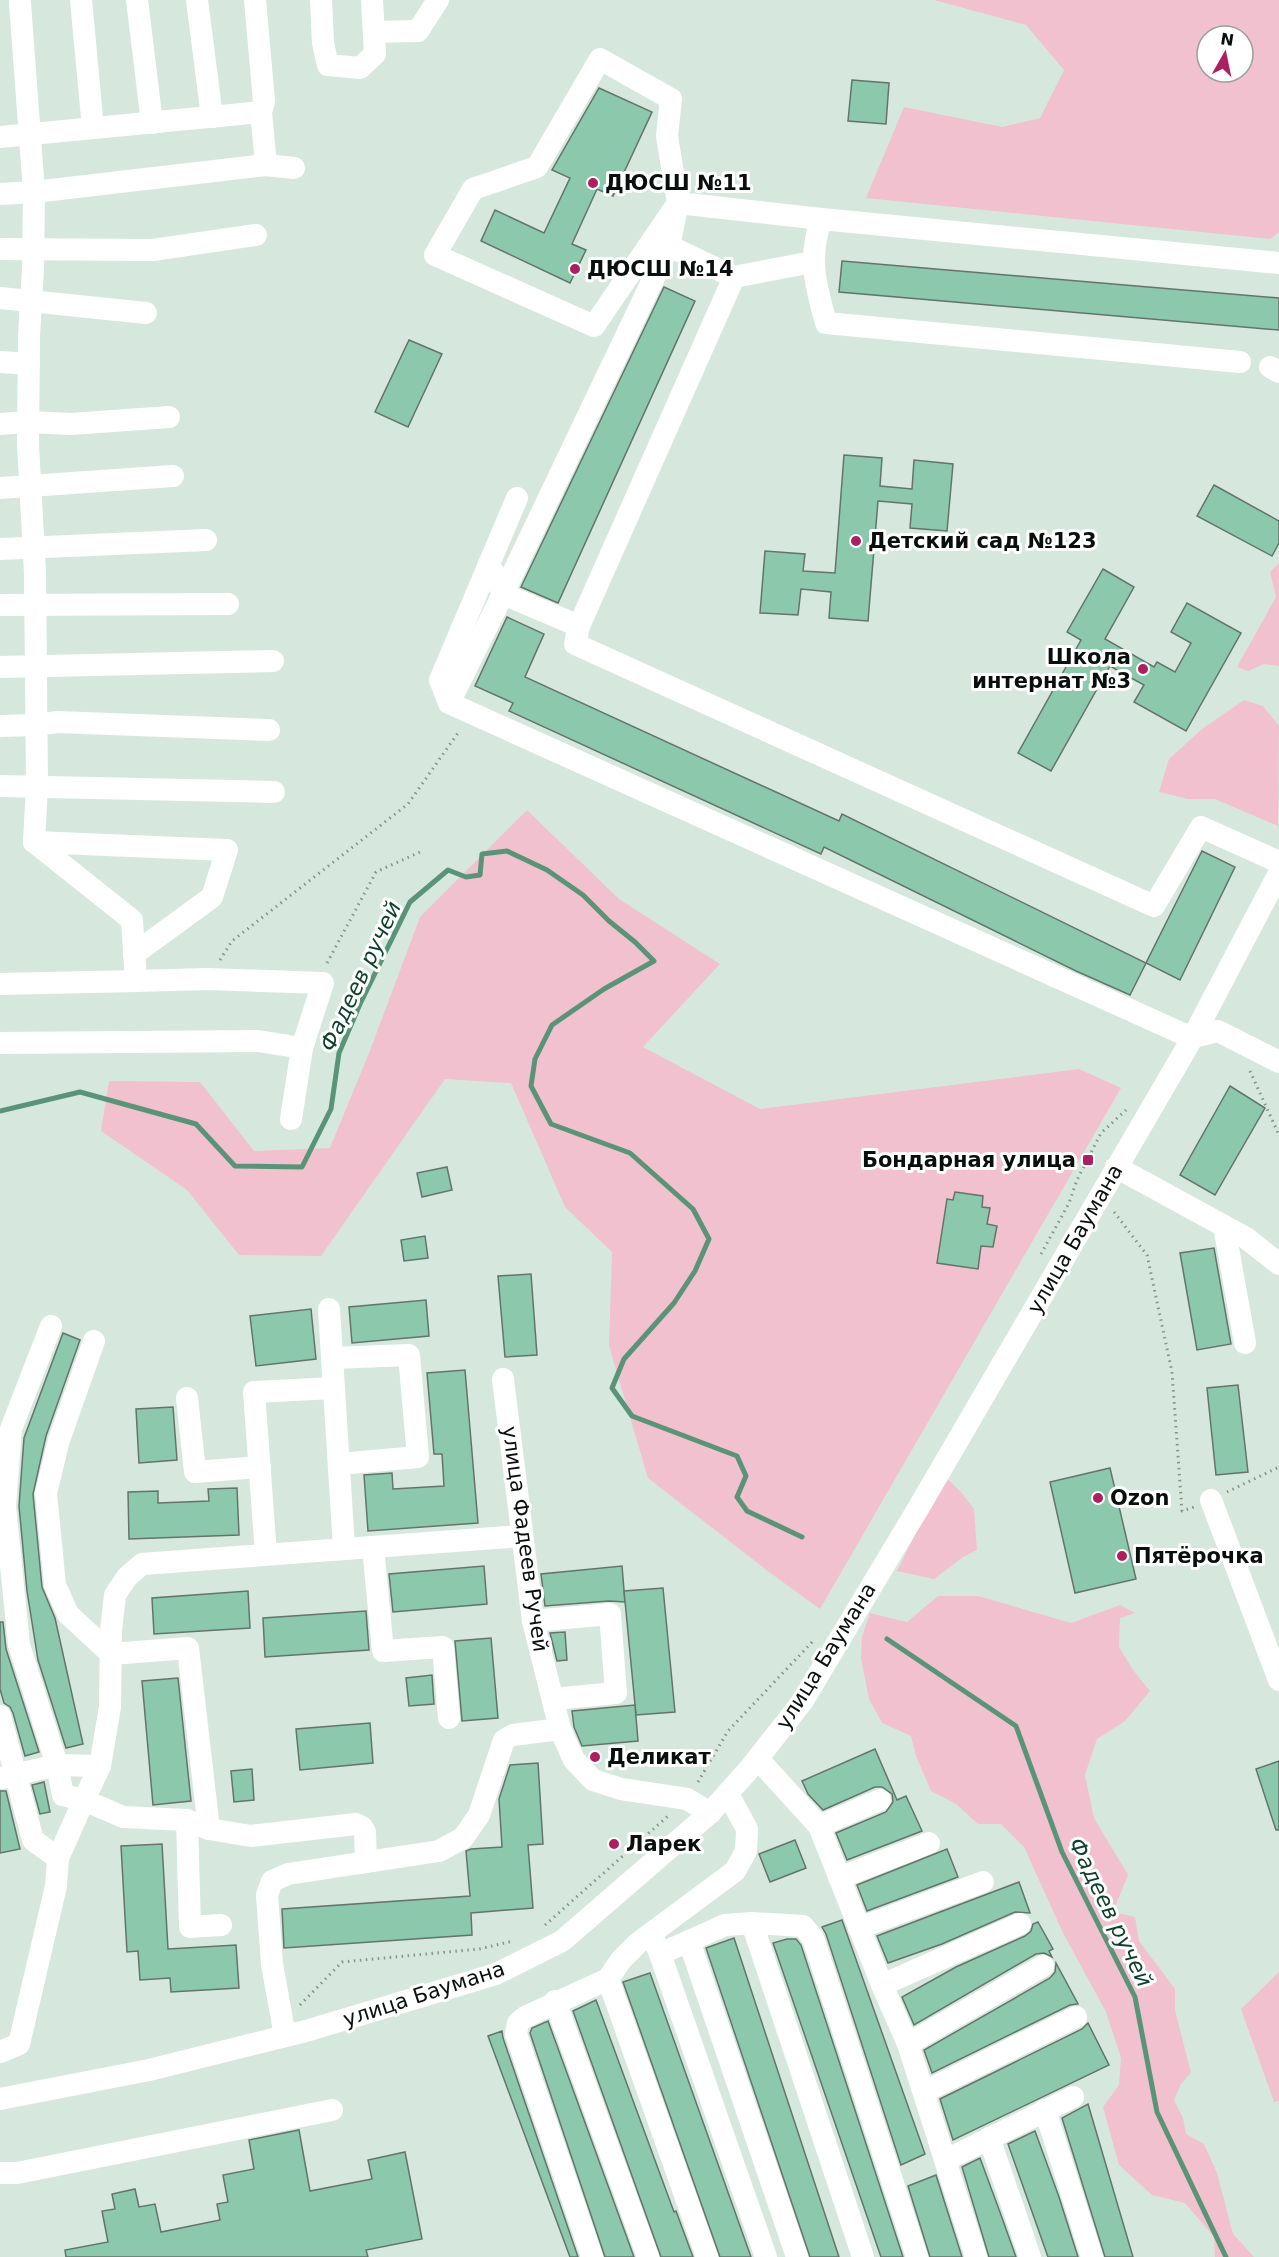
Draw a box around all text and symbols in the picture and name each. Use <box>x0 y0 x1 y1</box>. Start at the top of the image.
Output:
north arrow <box>1195 24 1255 84</box>
text: N <box>1219 29 1235 50</box>
place label: ДЮСШ №11 <box>605 171 752 195</box>
marker: ДЮСШ №11 <box>586 176 600 190</box>
place label: ДЮСШ №14 <box>587 257 734 281</box>
marker: ДЮСШ №14 <box>568 262 582 276</box>
place label: Детский сад №123 <box>868 529 1097 553</box>
marker: Детский сад №123 <box>849 534 863 548</box>
place label: Школа интернат №3 <box>972 645 1131 693</box>
marker: Школа интернат №3 <box>1136 662 1150 676</box>
water label: Фадеев ручей <box>315 897 406 1055</box>
place label: Бондарная улица <box>862 1148 1076 1172</box>
marker: Бондарная улица <box>1081 1153 1095 1167</box>
street label: улица Баумана <box>1023 1160 1127 1318</box>
street label: улица Фадеев Ручей <box>497 1425 553 1653</box>
place label: Ozon <box>1110 1486 1169 1510</box>
marker: Ozon <box>1091 1491 1105 1505</box>
place label: Пятёрочка <box>1134 1544 1264 1568</box>
marker: Пятёрочка <box>1115 1549 1129 1563</box>
street label: улица Баумана <box>771 1578 881 1734</box>
place label: Деликат <box>607 1745 711 1769</box>
marker: Деликат <box>588 1750 602 1764</box>
place label: Ларек <box>626 1832 701 1856</box>
water label: Фадеев ручей <box>1064 1834 1157 1991</box>
marker: Ларек <box>607 1837 621 1851</box>
street label: улица Баумана <box>340 1957 508 2031</box>

